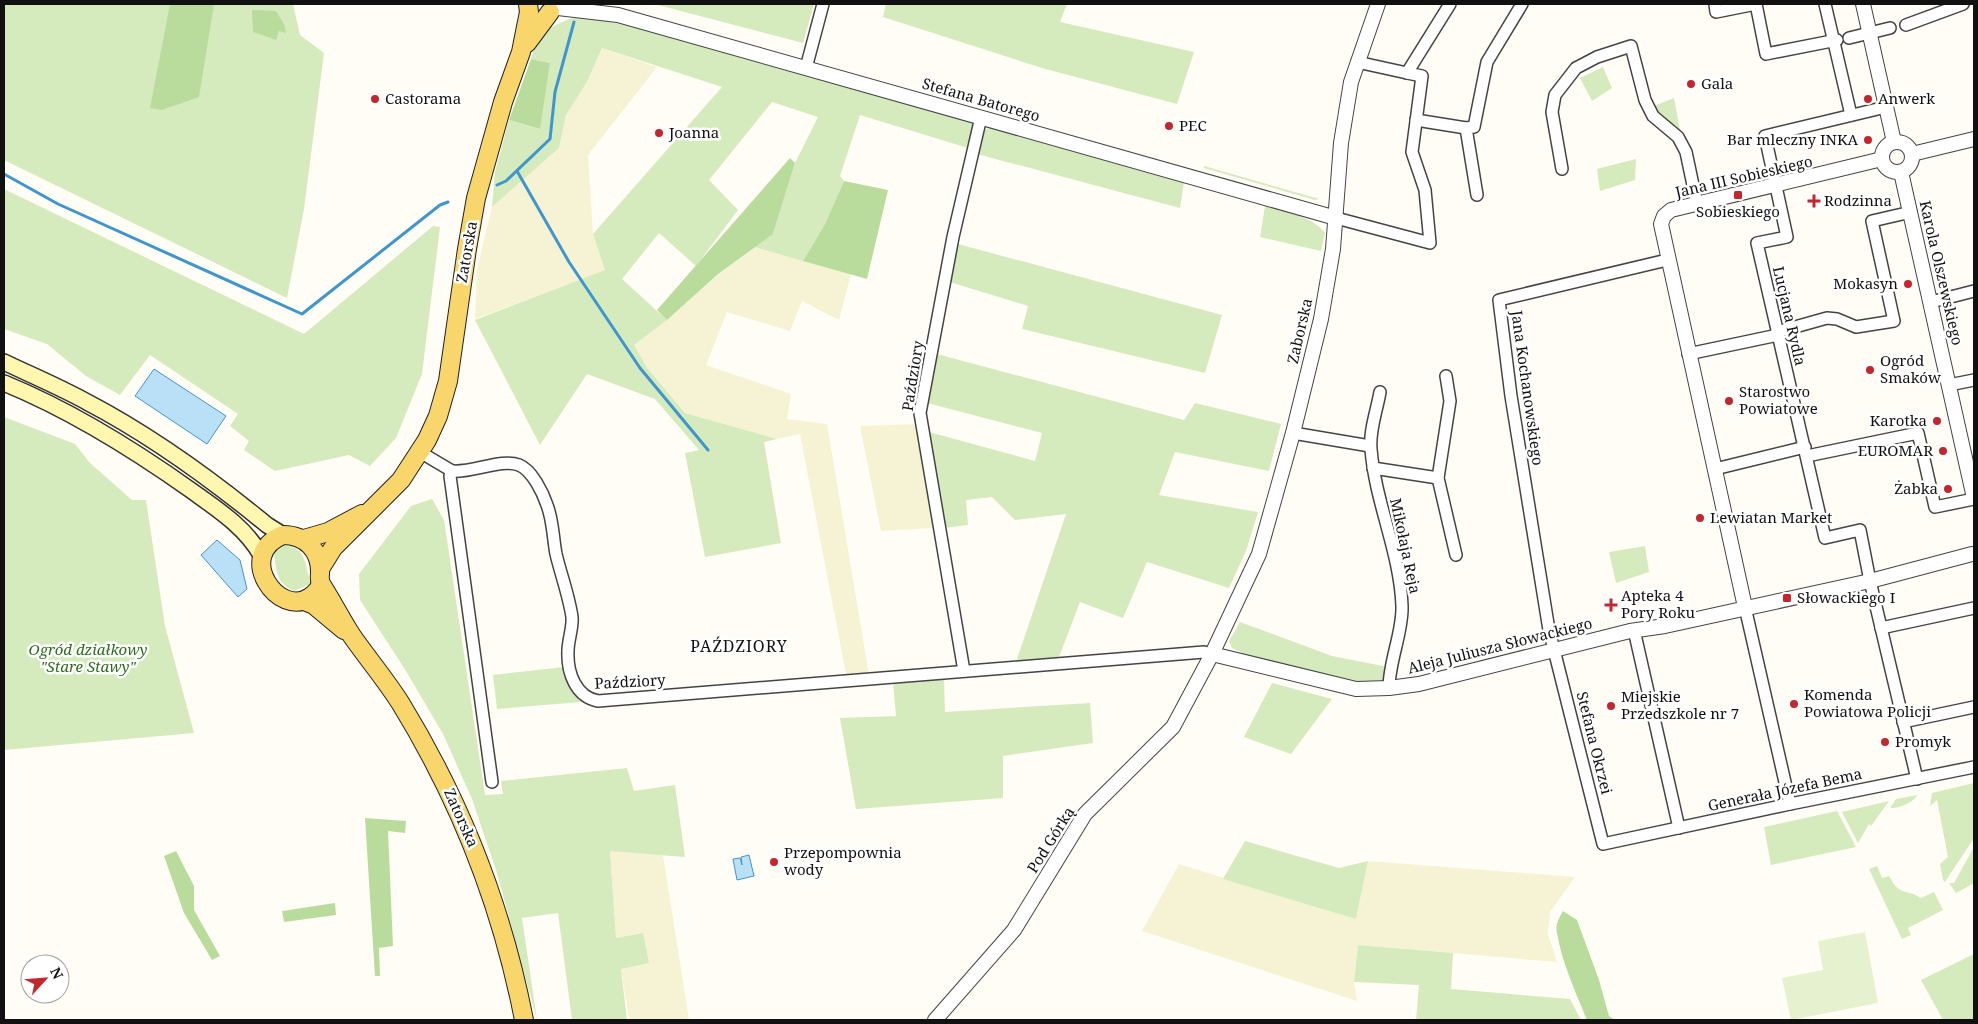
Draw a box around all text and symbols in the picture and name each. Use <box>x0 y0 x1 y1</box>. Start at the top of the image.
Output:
street label: Stefana Batorego <box>920 73 1042 125</box>
place label: Gala <box>1701 73 1733 93</box>
marker: Gala <box>1685 78 1697 90</box>
place label: Castorama <box>385 88 461 108</box>
place label: Anwerk <box>1878 88 1935 108</box>
marker: Castorama <box>369 93 381 105</box>
marker: Anwerk <box>1862 93 1874 105</box>
place label: PEC <box>1179 115 1207 135</box>
marker: PEC <box>1163 120 1175 132</box>
place label: Joanna <box>668 122 719 142</box>
marker: Joanna <box>653 127 665 139</box>
place label: Bar mleczny INKA <box>1727 129 1858 149</box>
marker: Bar mleczny INKA <box>1862 134 1874 146</box>
street label: Jana III Sobieskiego <box>1672 151 1814 202</box>
marker: Sobieskiego <box>1732 189 1744 201</box>
place label: Rodzinna <box>1824 190 1892 210</box>
marker: Rodzinna <box>1808 195 1820 207</box>
street label: Karola Olszewskiego <box>1916 198 1968 347</box>
place label: Sobieskiego <box>1696 201 1780 221</box>
street label: Zatorska <box>451 219 481 284</box>
street label: Lucjana Rydla <box>1769 264 1811 367</box>
place label: Mokasyn <box>1833 273 1898 293</box>
marker: Mokasyn <box>1902 278 1914 290</box>
street label: Zaborska <box>1282 296 1316 365</box>
street label: Jana Kochanowskiego <box>1507 308 1549 467</box>
street label: Paździory <box>897 339 928 412</box>
place label: Ogród Smaków <box>1880 350 1941 387</box>
marker: Ogród Smaków <box>1864 364 1876 376</box>
place label: Starostwo Powiatowe <box>1739 381 1818 418</box>
marker: Starostwo Powiatowe <box>1723 395 1735 407</box>
place label: Karotka <box>1870 410 1927 430</box>
marker: Karotka <box>1931 415 1943 427</box>
place label: EUROMAR <box>1858 440 1933 460</box>
marker: EUROMAR <box>1937 445 1949 457</box>
place label: Żabka <box>1894 478 1938 498</box>
marker: Żabka <box>1942 483 1954 495</box>
street label: Mikołaja Reja <box>1386 496 1426 595</box>
place label: Lewiatan Market <box>1710 507 1832 527</box>
marker: Lewiatan Market <box>1694 512 1706 524</box>
place label: Apteka 4 Pory Roku <box>1621 585 1695 622</box>
place label: Słowackiego I <box>1797 587 1895 607</box>
marker: Słowackiego I <box>1781 592 1793 604</box>
marker: Apteka 4 Pory Roku <box>1605 599 1617 611</box>
street label: Aleja Juliusza Słowackiego <box>1405 612 1594 678</box>
district label: PAŹDZIORY <box>690 635 788 657</box>
park label: Ogród działkowy "Stare Stawy" <box>29 639 148 676</box>
street label: Paździory <box>594 669 666 693</box>
place label: Komenda Powiatowa Policji <box>1804 684 1931 721</box>
place label: Miejskie Przedszkole nr 7 <box>1621 686 1739 723</box>
street label: Stefana Okrzei <box>1573 689 1617 796</box>
marker: Komenda Powiatowa Policji <box>1788 698 1800 710</box>
marker: Miejskie Przedszkole nr 7 <box>1605 700 1617 712</box>
place label: Promyk <box>1895 731 1951 751</box>
marker: Promyk <box>1879 736 1891 748</box>
street label: Generała Józefa Bema <box>1706 763 1864 815</box>
street label: Zatorska <box>440 785 484 850</box>
street label: Pod Górką <box>1022 803 1078 876</box>
place label: Przepompownia wody <box>784 842 902 879</box>
marker: Przepompownia wody <box>768 856 780 868</box>
north arrow <box>20 954 70 1004</box>
text: N <box>46 964 68 982</box>

